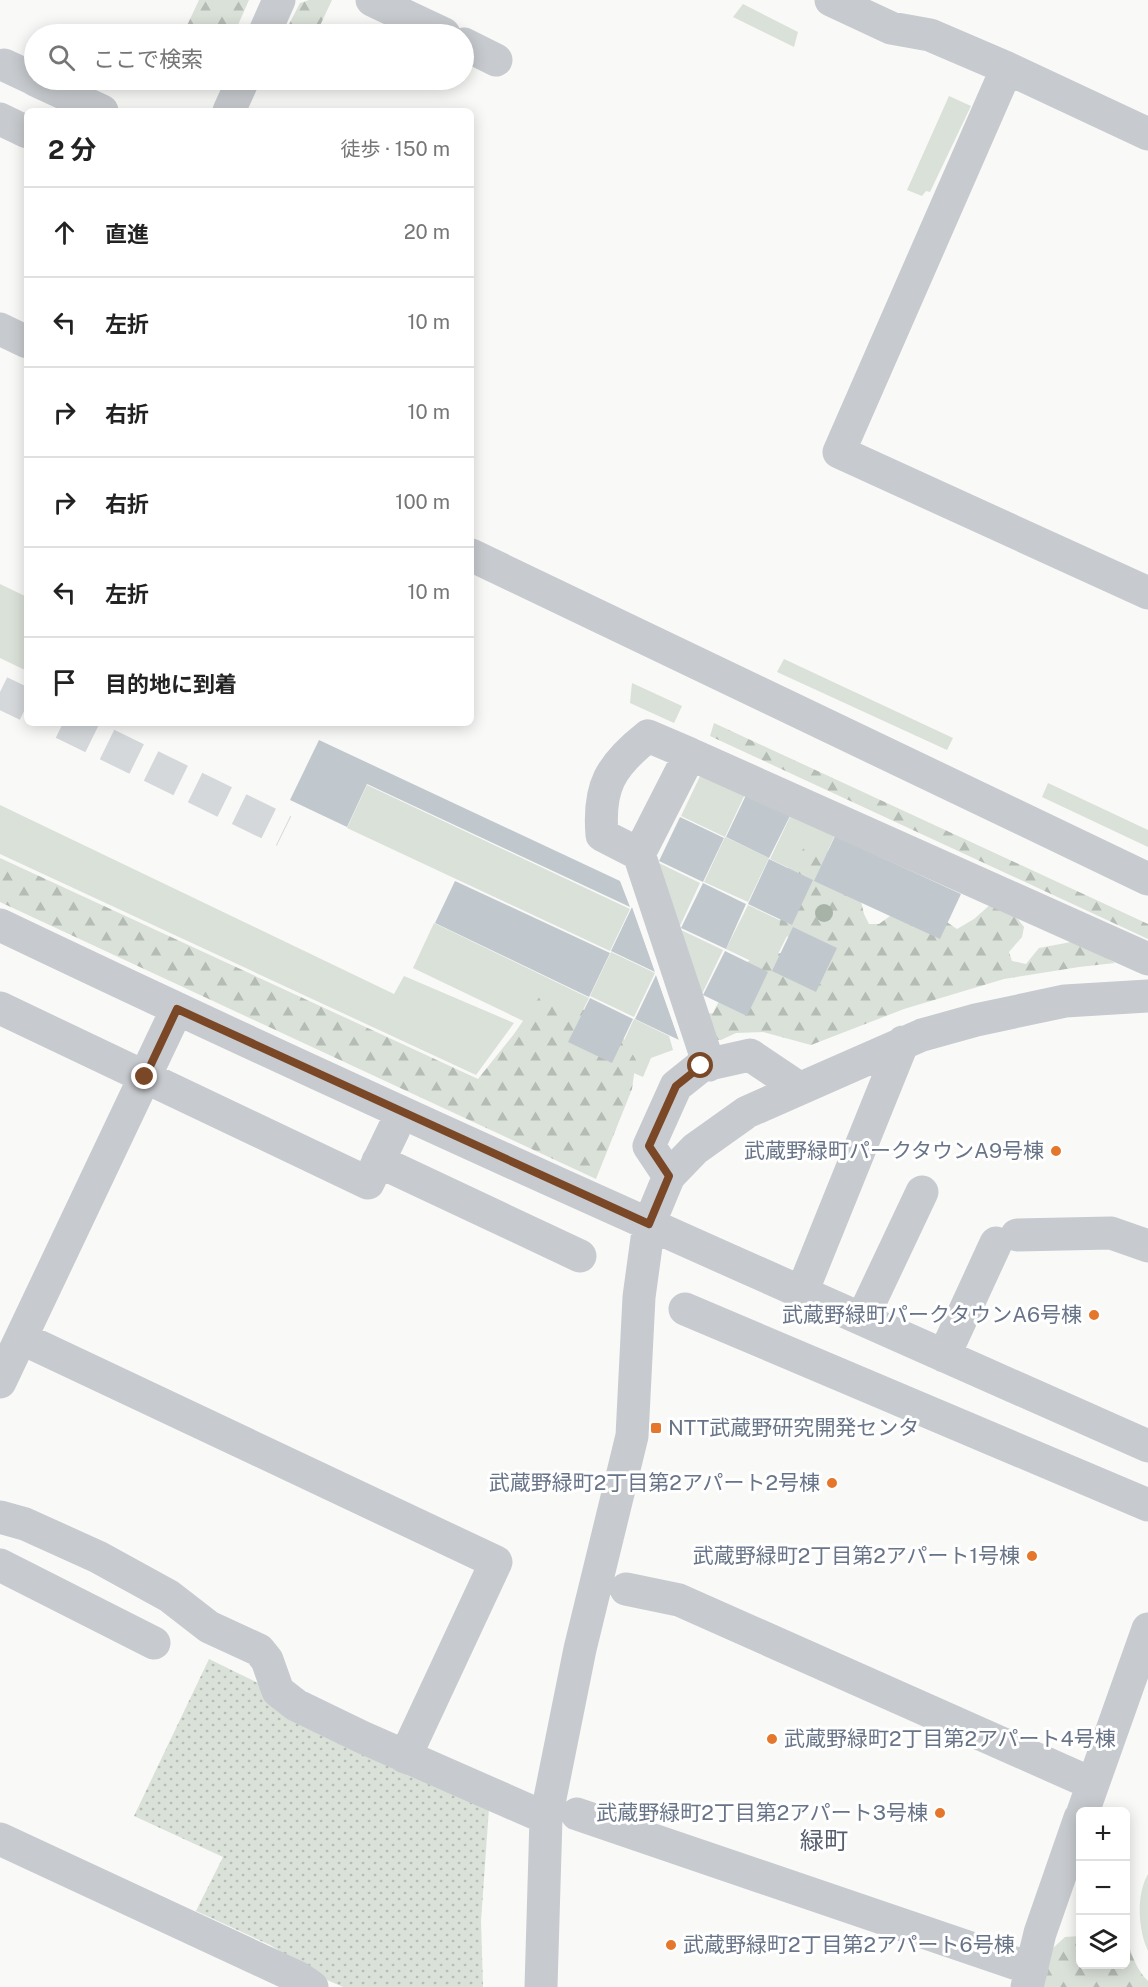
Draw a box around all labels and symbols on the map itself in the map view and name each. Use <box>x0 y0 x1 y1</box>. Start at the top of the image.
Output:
route start <box>687 1052 713 1078</box>
route end <box>131 1063 157 1089</box>
place label: 武蔵野緑町パークタウンA9号棟 <box>744 1138 1044 1163</box>
marker: 武蔵野緑町パークタウンA9号棟 <box>1049 1144 1063 1158</box>
place label: 武蔵野緑町パークタウンA6号棟 <box>782 1302 1082 1327</box>
marker: 武蔵野緑町パークタウンA6号棟 <box>1087 1308 1101 1322</box>
place label: NTT武蔵野研究開発センタ <box>668 1415 919 1440</box>
marker: NTT武蔵野研究開発センタ <box>649 1421 663 1435</box>
place label: 武蔵野緑町2丁目第2アパート2号棟 <box>489 1470 820 1495</box>
marker: 武蔵野緑町2丁目第2アパート2号棟 <box>825 1476 839 1490</box>
place label: 武蔵野緑町2丁目第2アパート1号棟 <box>693 1543 1020 1568</box>
marker: 武蔵野緑町2丁目第2アパート1号棟 <box>1025 1549 1039 1563</box>
place label: 武蔵野緑町2丁目第2アパート4号棟 <box>784 1726 1116 1751</box>
marker: 武蔵野緑町2丁目第2アパート4号棟 <box>765 1732 779 1746</box>
place label: 武蔵野緑町2丁目第2アパート3号棟 <box>596 1800 928 1825</box>
marker: 武蔵野緑町2丁目第2アパート3号棟 <box>933 1806 947 1820</box>
district label: 緑町 <box>800 1826 848 1854</box>
place label: 武蔵野緑町2丁目第2アパート6号棟 <box>683 1932 1015 1957</box>
marker: 武蔵野緑町2丁目第2アパート6号棟 <box>664 1938 678 1952</box>

